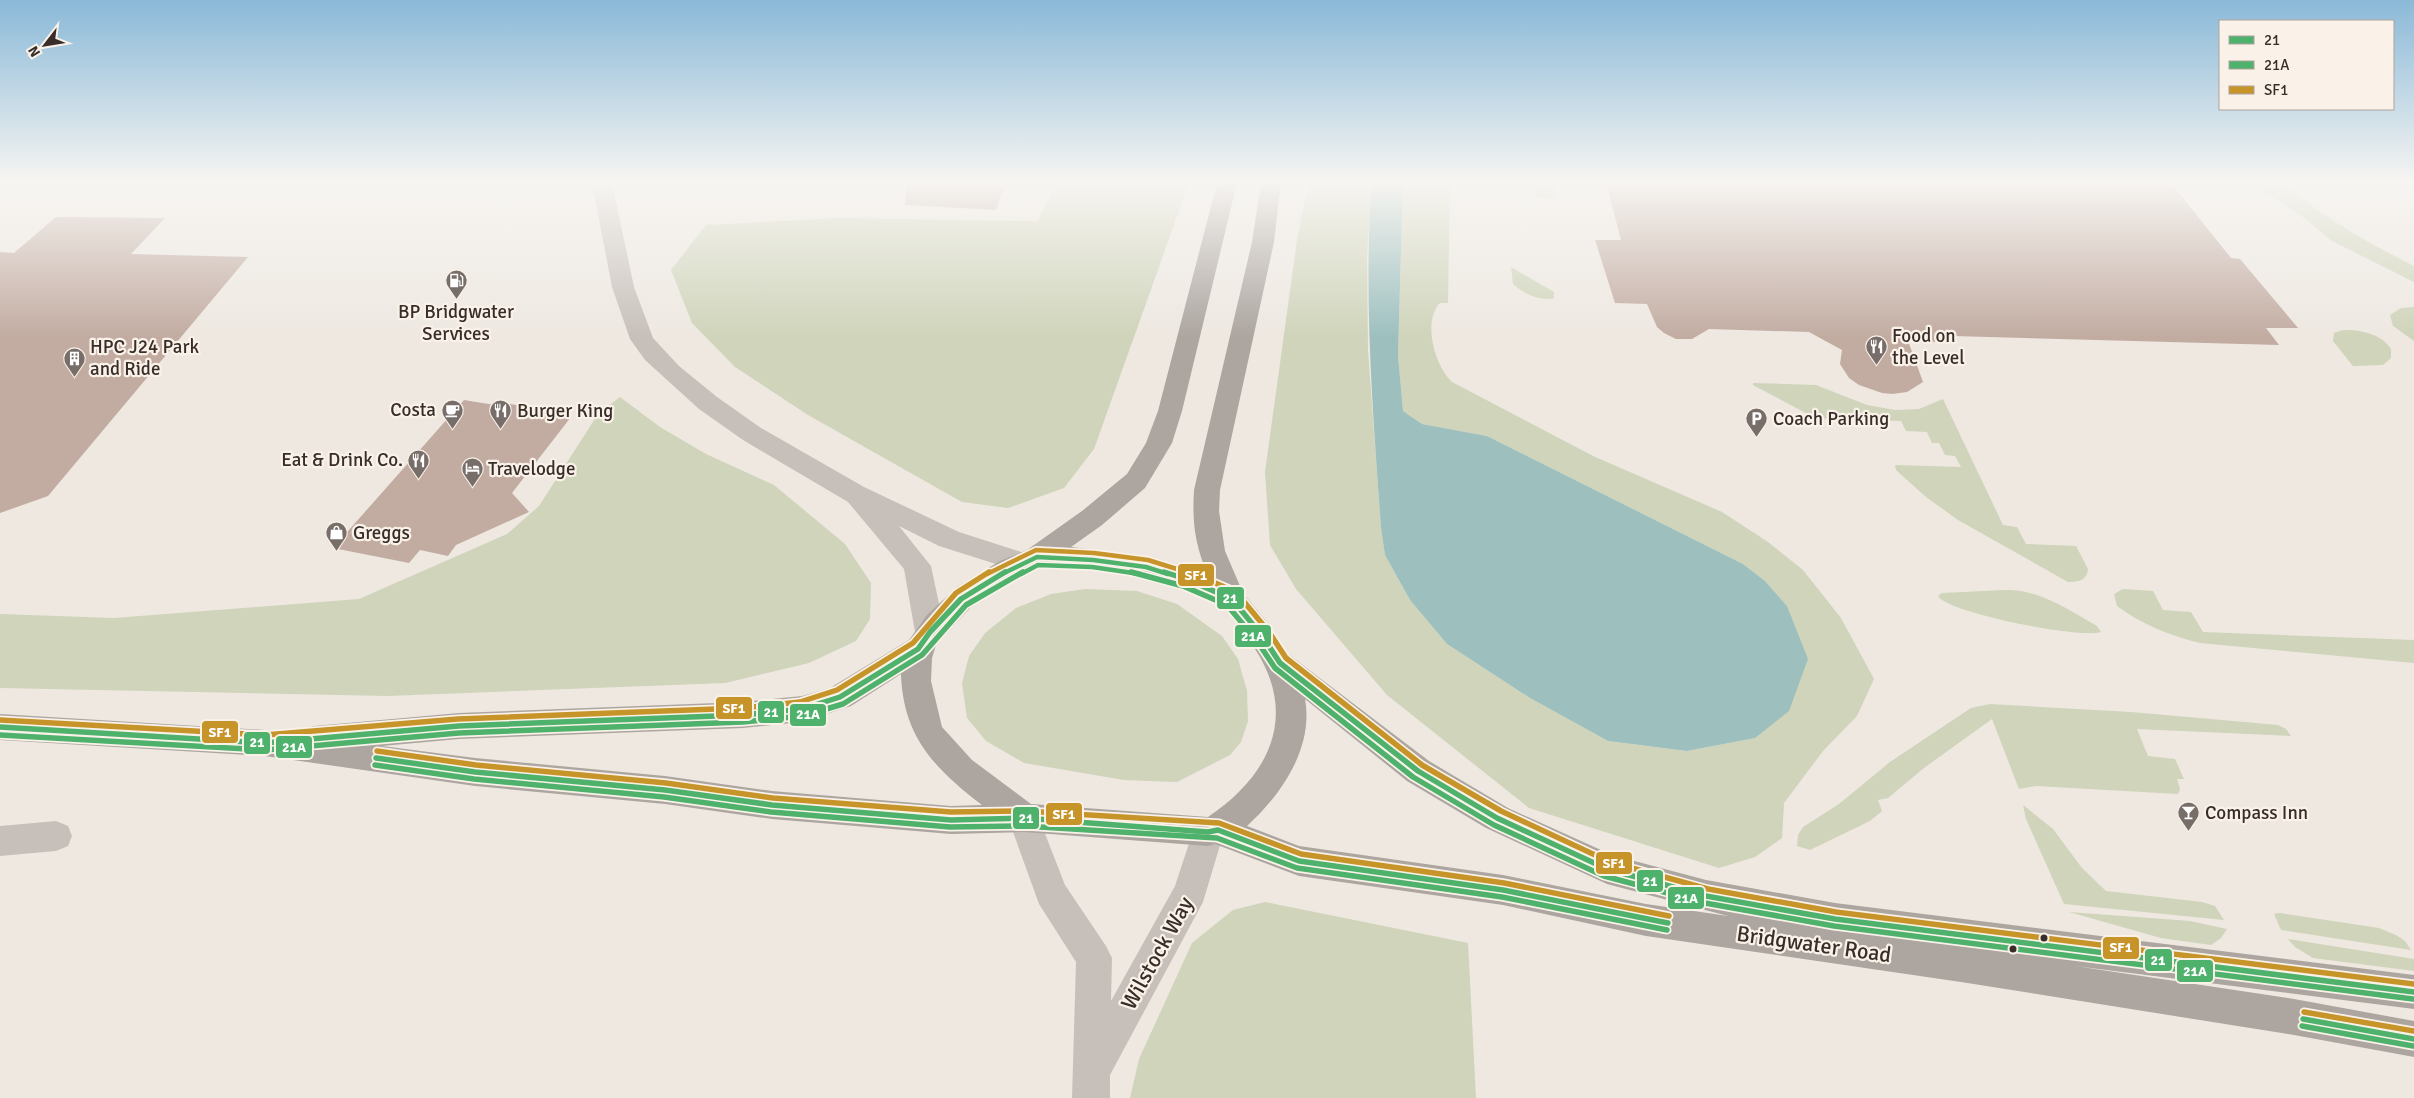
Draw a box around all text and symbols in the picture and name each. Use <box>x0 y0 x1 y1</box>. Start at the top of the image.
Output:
north arrow <box>20 20 70 70</box>
legend <box>2219 20 2394 110</box>
text: 21 <box>2264 31 2280 49</box>
text: N <box>24 43 44 60</box>
text: 21A <box>2264 56 2289 74</box>
text: SF1 <box>2264 81 2288 99</box>
fuel station icon: BP Bridgwater Services <box>444 269 468 300</box>
place label: BP Bridgwater Services <box>398 300 514 346</box>
place label: Food on the Level <box>1892 324 1965 370</box>
place label: HPC J24 Park and Ride <box>90 335 199 381</box>
restaurant icon: Food on the Level <box>1864 335 1888 366</box>
building icon: HPC J24 Park and Ride <box>62 346 86 377</box>
place label: Costa <box>390 398 436 422</box>
cafe icon: Costa <box>440 398 464 429</box>
restaurant icon: Burger King <box>489 399 513 430</box>
place label: Burger King <box>517 399 613 423</box>
parking icon: Coach Parking <box>1745 407 1769 438</box>
place label: Coach Parking <box>1773 407 1889 431</box>
place label: Eat & Drink Co. <box>281 448 403 472</box>
restaurant icon: Eat & Drink Co. <box>407 448 431 479</box>
hotel icon: Travelodge <box>460 457 484 488</box>
place label: Travelodge <box>488 457 575 481</box>
shop icon: Greggs <box>325 521 349 552</box>
place label: Greggs <box>353 521 410 545</box>
line badge: SF1 <box>1177 563 1215 587</box>
text: SF1 <box>1185 567 1208 584</box>
line badge: 21 <box>1216 586 1245 610</box>
text: 21 <box>1222 590 1238 607</box>
line badge: 21A <box>1234 624 1272 648</box>
text: 21A <box>1241 628 1265 645</box>
line badge: SF1 <box>715 696 753 720</box>
text: SF1 <box>723 700 746 717</box>
line badge: 21 <box>757 700 785 724</box>
line badge: 21A <box>789 703 827 727</box>
text: 21 <box>763 704 779 721</box>
text: 21A <box>796 706 820 723</box>
line badge: SF1 <box>201 720 239 744</box>
text: SF1 <box>209 724 232 741</box>
line badge: 21 <box>243 731 271 755</box>
text: 21 <box>249 734 265 751</box>
line badge: 21A <box>275 735 313 759</box>
text: 21A <box>282 739 306 756</box>
bar icon: Compass Inn <box>2177 801 2201 832</box>
place label: Compass Inn <box>2205 801 2308 825</box>
line badge: SF1 <box>1045 802 1083 826</box>
line badge: 21 <box>1012 806 1040 830</box>
text: SF1 <box>1053 806 1076 823</box>
text: 21 <box>1018 810 1034 827</box>
line badge: SF1 <box>1595 851 1633 875</box>
text: SF1 <box>1603 855 1626 872</box>
line badge: 21 <box>1636 869 1664 893</box>
text: 21 <box>1642 873 1658 890</box>
line badge: 21A <box>1667 886 1705 910</box>
text: 21A <box>1674 890 1698 907</box>
street label: Wilstock Way <box>1115 891 1199 1014</box>
street label: Bridgwater Road <box>1735 920 1893 968</box>
unlabelled marker <box>2039 933 2049 943</box>
line badge: SF1 <box>2102 936 2140 960</box>
text: SF1 <box>2110 939 2133 956</box>
unlabelled marker <box>2008 944 2018 954</box>
line badge: 21 <box>2144 948 2173 972</box>
text: 21 <box>2150 952 2166 969</box>
line badge: 21A <box>2176 959 2214 983</box>
text: 21A <box>2183 963 2207 980</box>

